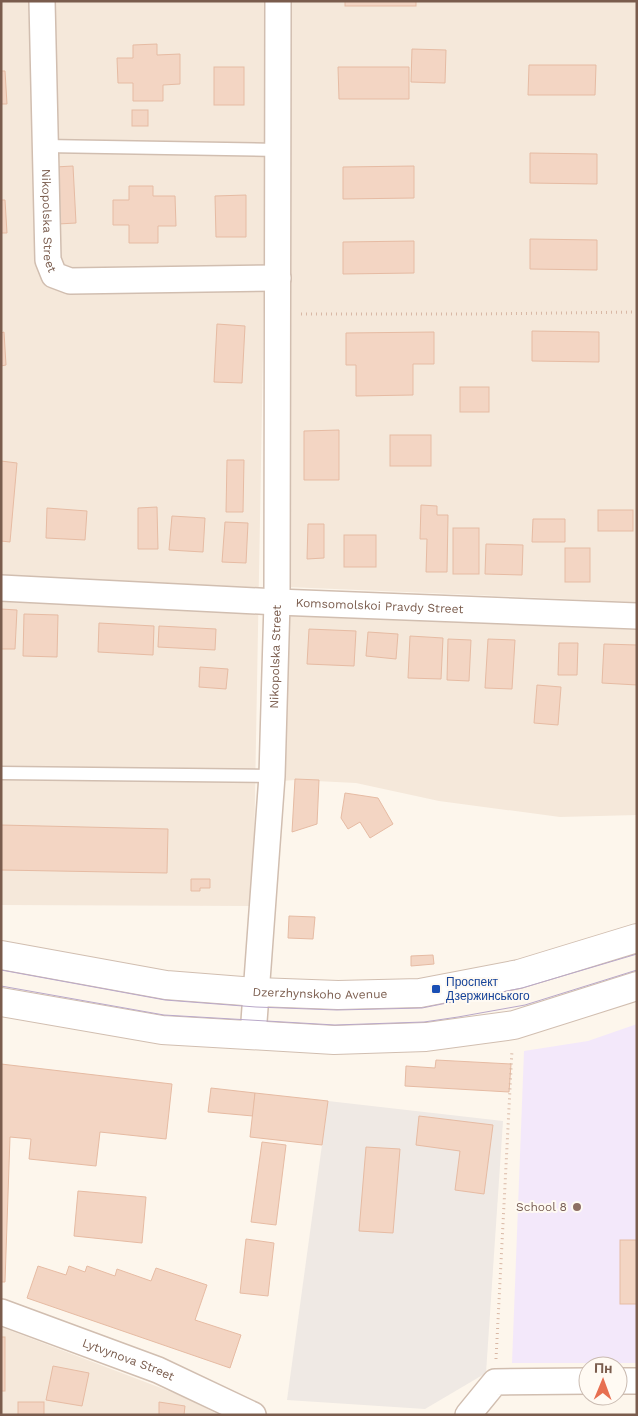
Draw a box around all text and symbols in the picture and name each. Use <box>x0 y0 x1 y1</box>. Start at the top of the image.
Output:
street label: Nikopolska Street <box>39 169 59 275</box>
street label: Komsomolskoi Pravdy Street <box>295 596 464 616</box>
street label: Nikopolska Street <box>267 605 284 709</box>
place label: Проспект Дзержинського <box>446 975 530 1003</box>
marker: Проспект Дзержинського <box>430 983 442 995</box>
street label: Dzerzhynskoho Avenue <box>252 985 388 1002</box>
place label: School 8 <box>516 1200 567 1214</box>
marker: School 8 <box>571 1201 583 1213</box>
street label: Lytvynova Street <box>80 1336 177 1384</box>
north arrow <box>578 1356 628 1406</box>
text: Пн <box>594 1360 613 1376</box>

